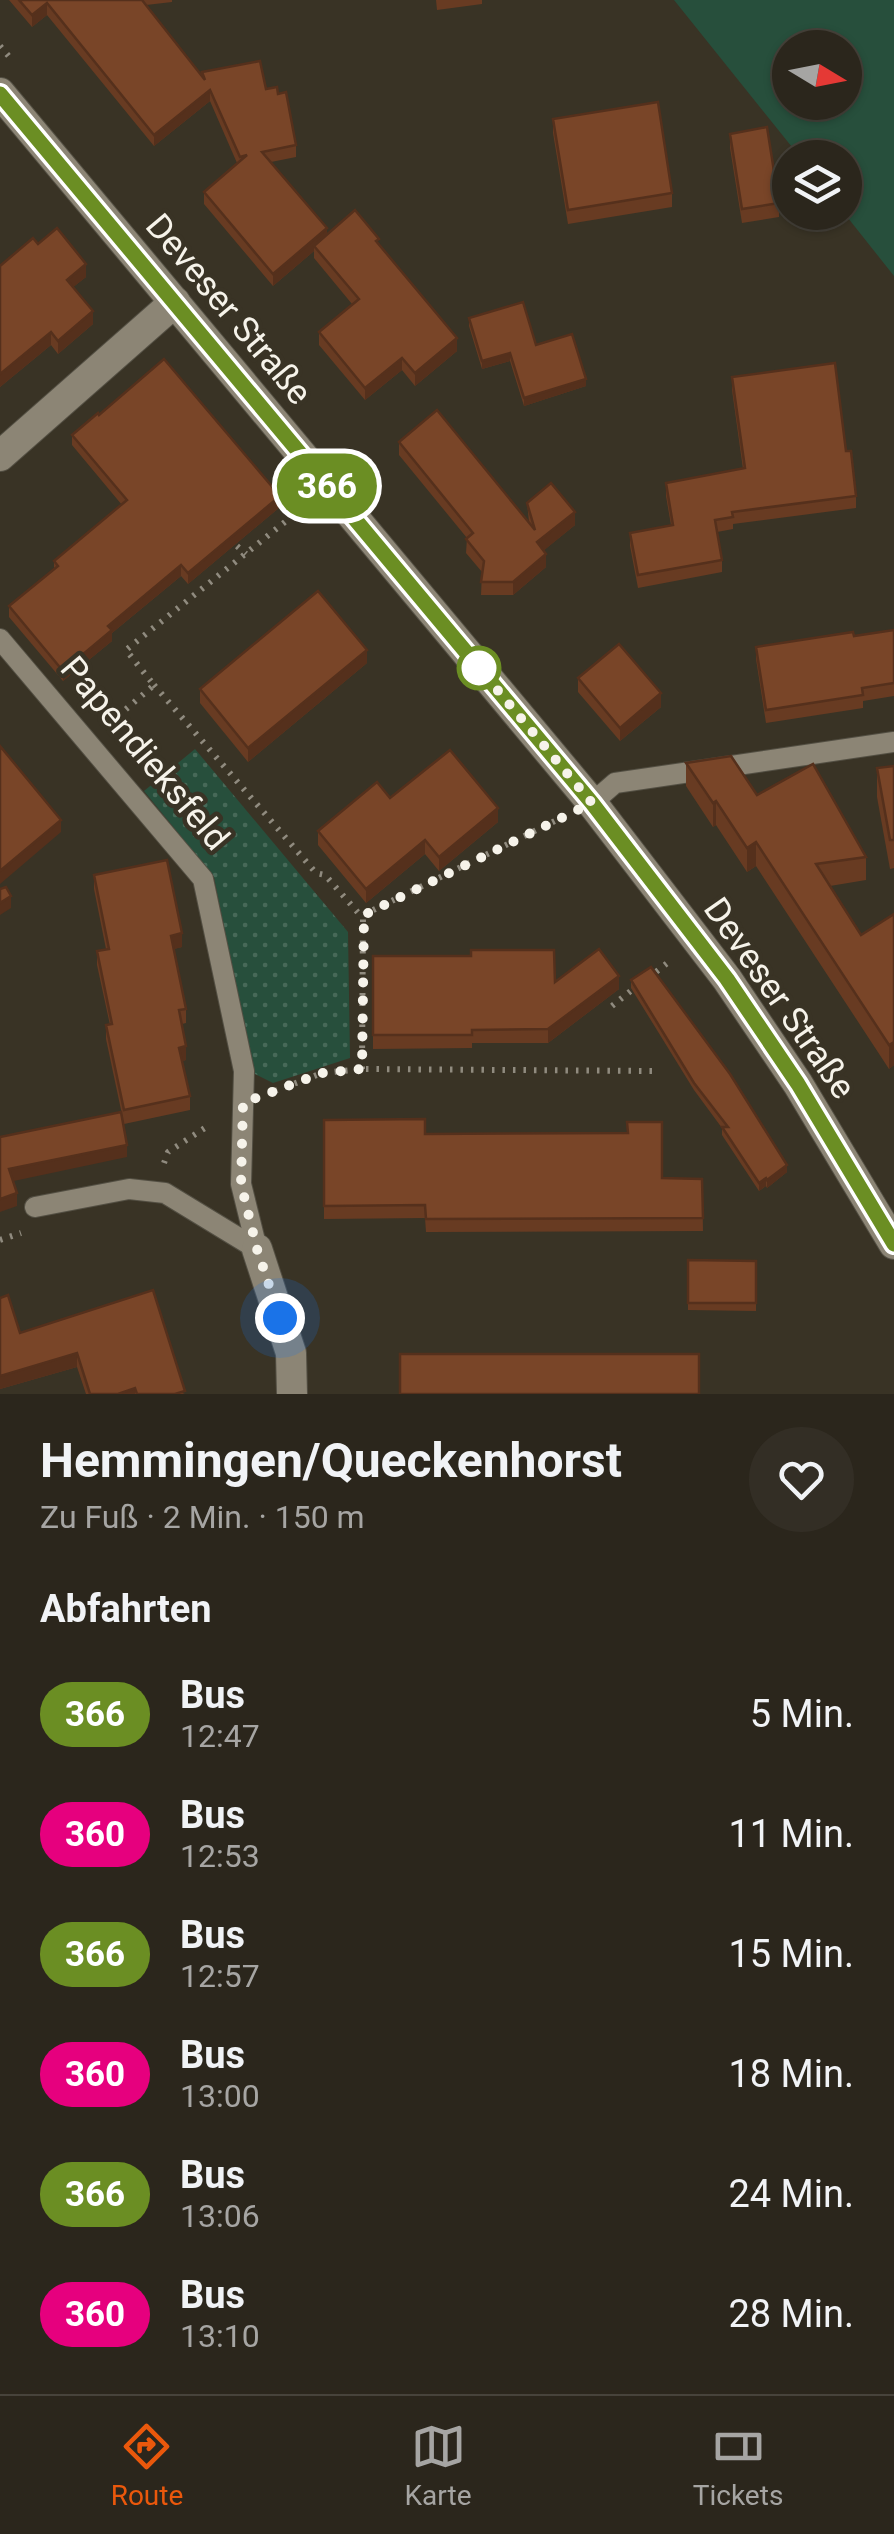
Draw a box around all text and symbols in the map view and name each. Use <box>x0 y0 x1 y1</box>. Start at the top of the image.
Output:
north arrow <box>772 30 862 120</box>
map controls <box>772 30 862 230</box>
button: layers <box>772 140 862 230</box>
street label: Deveser Straße <box>137 206 320 413</box>
line badge: 366 <box>270 454 384 518</box>
text: 366 <box>297 466 357 507</box>
unlabelled marker <box>458 647 500 689</box>
street label: Papendieksfeld <box>52 648 237 858</box>
street label: Deveser Straße <box>695 890 864 1107</box>
your location <box>255 1293 305 1343</box>
button: heart <box>749 1427 854 1532</box>
text: Hemmingen/Queckenhorst <box>40 1432 622 1489</box>
text: Zu Fuß · 2 Min. · 150 m <box>40 1498 365 1536</box>
text: Abfahrten <box>40 1587 212 1631</box>
text: Bus <box>180 1673 245 1717</box>
text: 5 Min. <box>750 1692 854 1736</box>
text: 366 <box>65 1694 125 1735</box>
text: 12:47 <box>180 1717 260 1755</box>
text: Bus <box>180 1793 245 1837</box>
text: 11 Min. <box>728 1812 854 1856</box>
text: 360 <box>65 1814 125 1855</box>
text: 12:53 <box>180 1837 260 1875</box>
text: Bus <box>180 1913 245 1957</box>
text: 15 Min. <box>728 1932 854 1976</box>
text: 366 <box>65 1934 125 1975</box>
text: 12:57 <box>180 1957 260 1995</box>
text: Bus <box>180 2033 245 2077</box>
text: 18 Min. <box>728 2052 854 2096</box>
text: 360 <box>65 2054 125 2095</box>
text: 13:00 <box>180 2077 260 2115</box>
text: Bus <box>180 2153 245 2197</box>
text: 24 Min. <box>728 2172 854 2216</box>
text: 366 <box>65 2174 125 2215</box>
text: 13:06 <box>180 2197 260 2235</box>
text: Bus <box>180 2273 245 2317</box>
text: 28 Min. <box>728 2292 854 2336</box>
text: 360 <box>65 2294 125 2335</box>
text: 13:10 <box>180 2317 260 2355</box>
tab: Route <box>111 2419 183 2512</box>
tab: Karte <box>405 2419 472 2512</box>
tab: Tickets <box>693 2419 783 2512</box>

